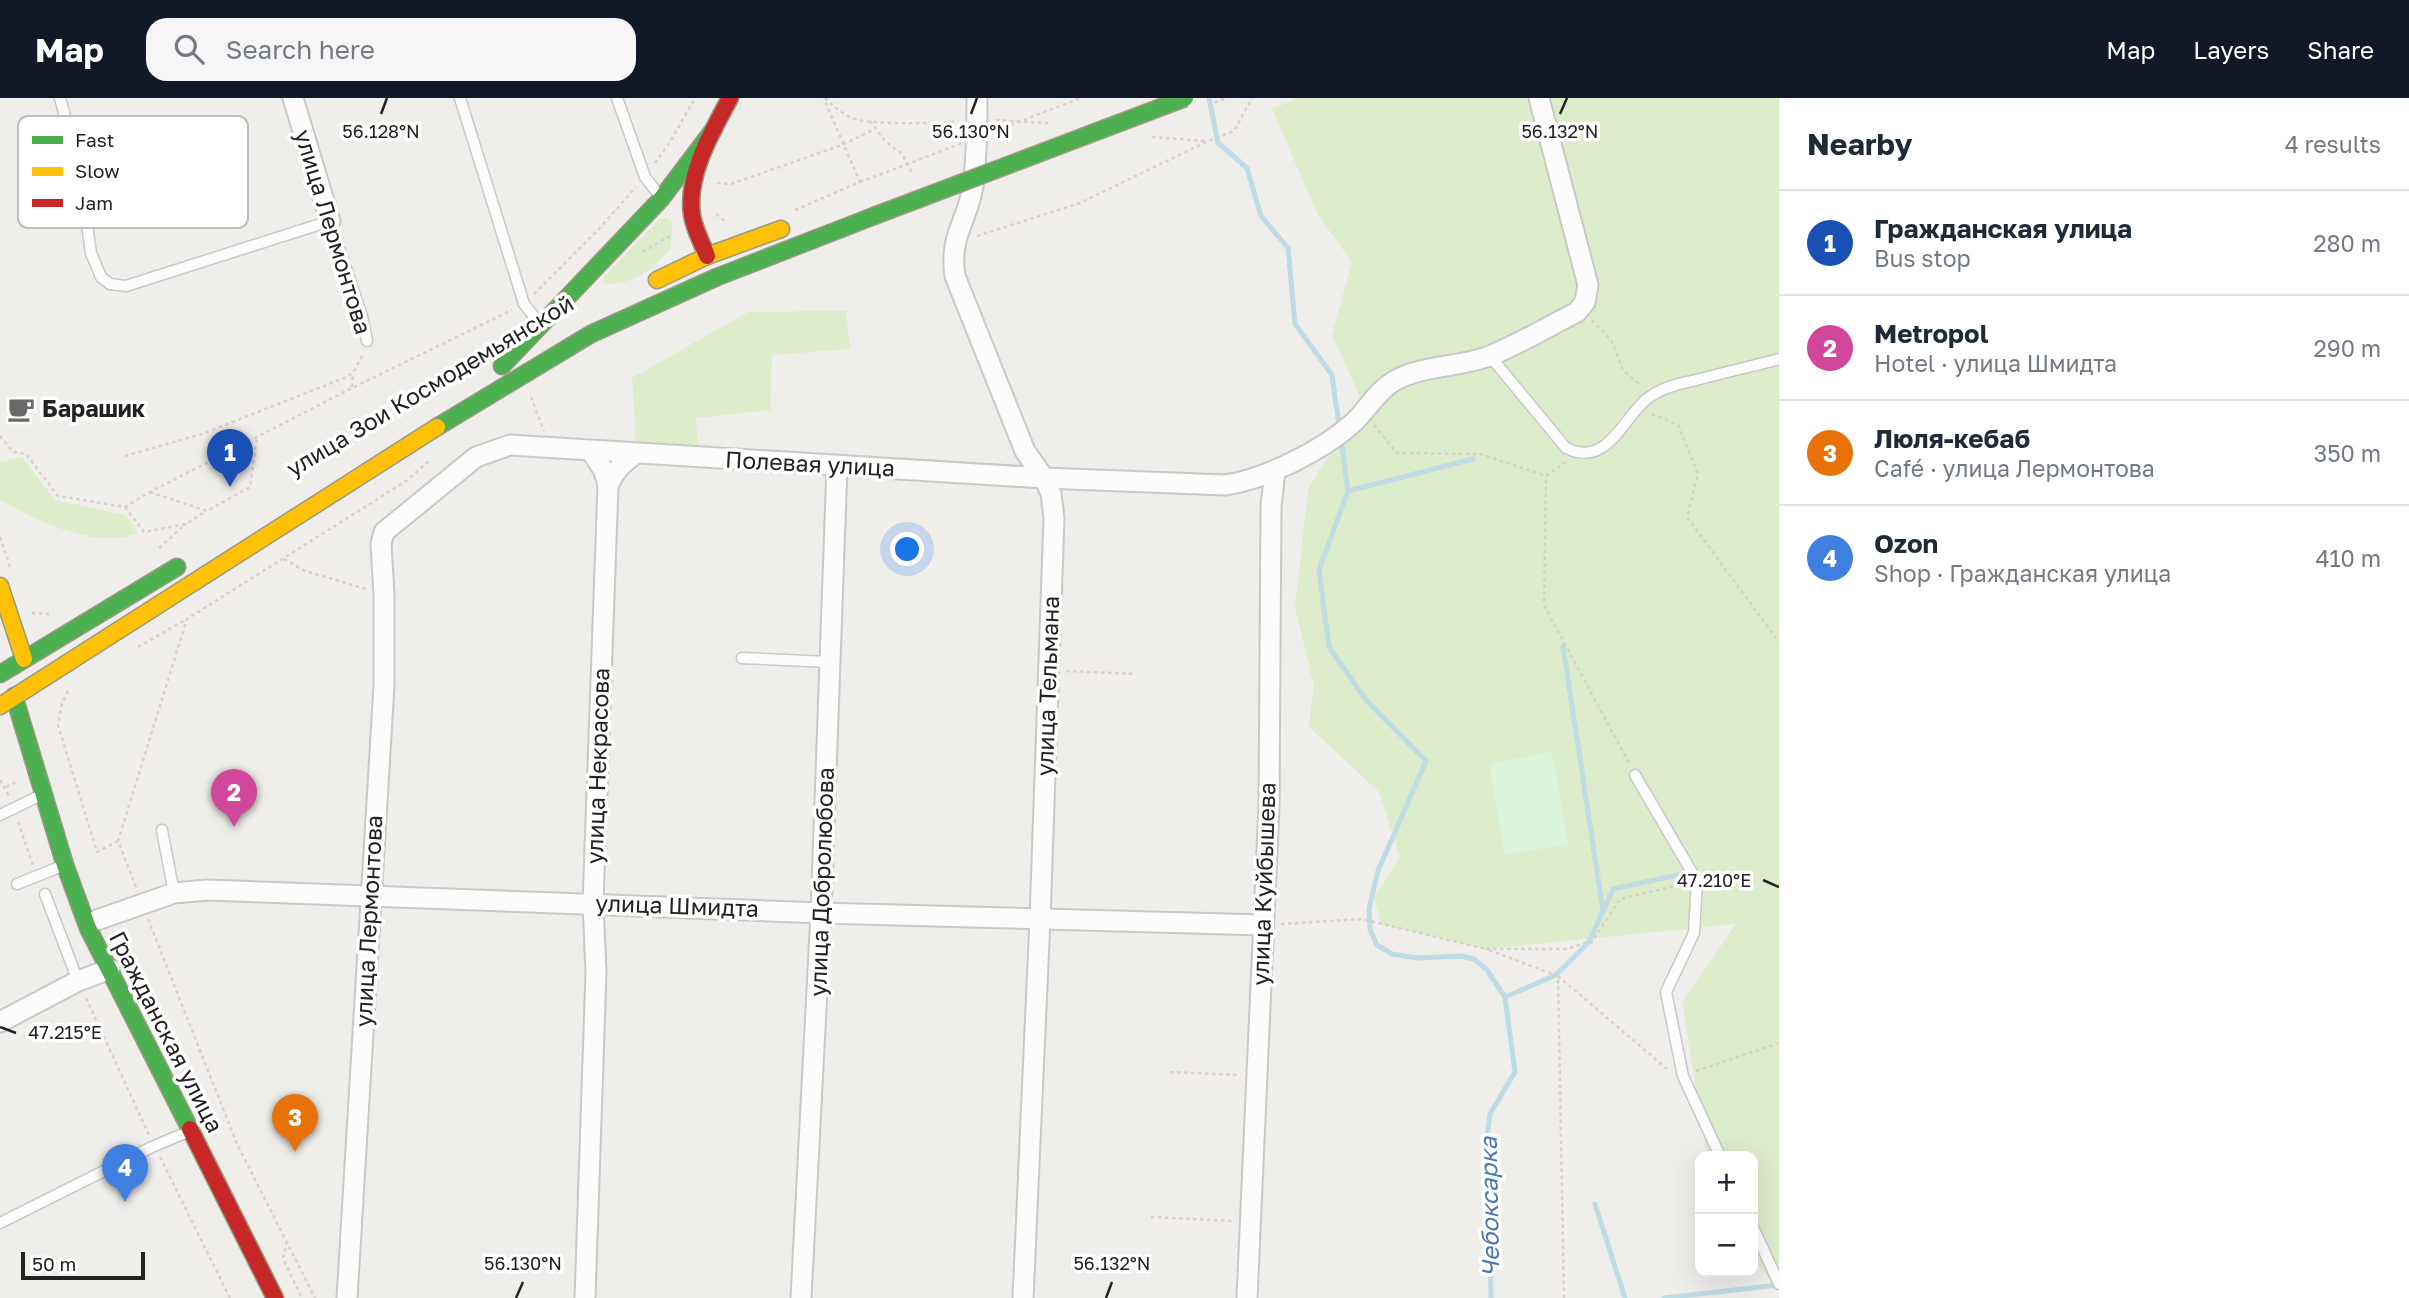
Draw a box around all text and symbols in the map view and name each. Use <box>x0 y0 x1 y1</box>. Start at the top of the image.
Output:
search box <box>146 18 636 81</box>
text: Map <box>35 30 104 69</box>
icon: search <box>170 30 208 68</box>
text: Search here <box>226 34 375 65</box>
text: Map <box>2106 35 2155 64</box>
text: Layers <box>2193 35 2269 64</box>
text: Share <box>2307 35 2374 64</box>
legend <box>18 116 248 228</box>
text: 56.128°N <box>342 120 420 142</box>
text: 56.130°N <box>932 120 1010 142</box>
text: 56.132°N <box>1521 120 1599 142</box>
street label: улица Лермонтова <box>290 126 378 337</box>
text: Nearby <box>1807 126 1912 162</box>
text: Fast <box>75 128 114 151</box>
text: 4 results <box>2285 130 2381 158</box>
text: Slow <box>75 159 120 182</box>
text: Jam <box>75 191 113 214</box>
text: Гражданская улица <box>1874 213 2132 244</box>
text: 1 <box>1824 229 1836 257</box>
text: 280 m <box>2313 229 2381 257</box>
text: Bus stop <box>1874 244 1971 272</box>
street label: улица Зои Космодемьянской <box>281 288 578 482</box>
text: Metropol <box>1874 318 1988 349</box>
text: 2 <box>1823 334 1837 362</box>
text: 290 m <box>2313 334 2381 362</box>
text: Hotel · улица Шмидта <box>1874 349 2117 377</box>
cafe icon: Барашик <box>6 394 36 424</box>
place label: Барашик <box>42 394 146 422</box>
text: Люля-кебаб <box>1874 423 2030 454</box>
pin: 1 <box>207 429 253 487</box>
text: 3 <box>1823 439 1837 467</box>
text: 350 m <box>2314 439 2381 467</box>
street label: Полевая улица <box>725 445 896 481</box>
text: Café · улица Лермонтова <box>1874 454 2155 482</box>
text: Ozon <box>1874 528 1938 559</box>
your location <box>890 532 924 566</box>
text: 4 <box>1823 544 1837 572</box>
text: 410 m <box>2315 544 2381 572</box>
text: Shop · Гражданская улица <box>1874 559 2171 587</box>
street label: улица Тельмана <box>1030 595 1064 777</box>
street label: улица Некрасова <box>580 667 614 865</box>
street label: улица Добролюбова <box>803 767 839 997</box>
pin: 2 <box>211 769 257 827</box>
street label: улица Куйбышева <box>1245 782 1281 986</box>
street label: улица Лермонтова <box>348 814 388 1028</box>
text: 47.210°E <box>1677 869 1751 891</box>
street label: улица Шмидта <box>595 888 759 922</box>
street label: Гражданская улица <box>104 926 230 1137</box>
text: 47.215°E <box>28 1021 102 1043</box>
pin: 3 <box>272 1094 318 1152</box>
water label: Чебоксарка <box>1473 1135 1504 1278</box>
pin: 4 <box>102 1144 148 1202</box>
map controls <box>1695 1151 1758 1277</box>
button: + <box>1695 1151 1758 1214</box>
button: − <box>1695 1214 1758 1277</box>
scale bar <box>21 1249 145 1281</box>
text: 50 m <box>32 1252 76 1275</box>
text: 56.130°N <box>484 1252 562 1274</box>
text: 56.132°N <box>1073 1252 1151 1274</box>

